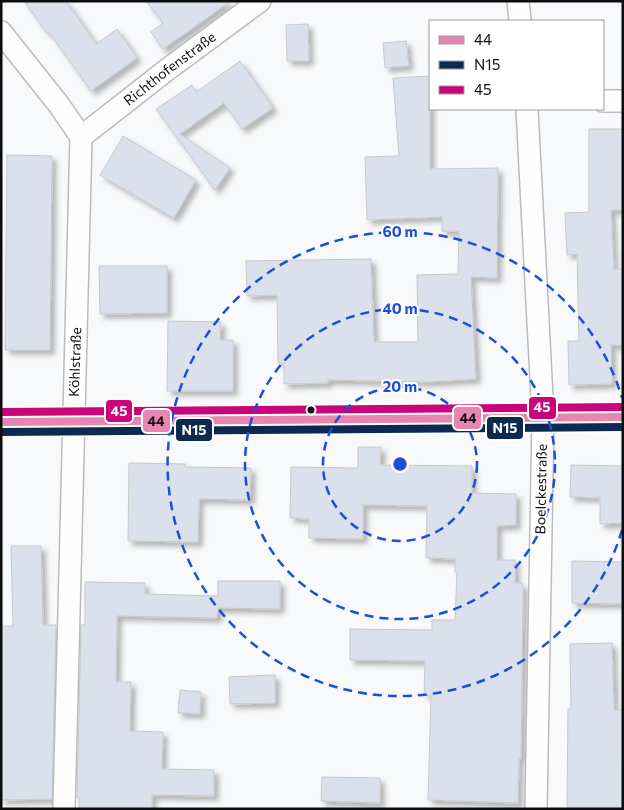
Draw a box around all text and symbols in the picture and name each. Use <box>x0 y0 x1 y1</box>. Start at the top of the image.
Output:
legend <box>429 20 604 110</box>
street label: Richthofenstraße <box>120 28 219 109</box>
text: 44 <box>474 30 492 48</box>
text: N15 <box>474 55 500 73</box>
text: 45 <box>474 80 492 98</box>
text: 60 m <box>382 222 418 240</box>
text: 40 m <box>382 299 418 317</box>
street label: Köhlstraße <box>65 327 84 397</box>
text: 20 m <box>383 377 417 395</box>
line badge: 45 <box>528 396 557 420</box>
text: 45 <box>534 398 550 415</box>
line badge: 45 <box>105 399 133 423</box>
text: 45 <box>111 402 127 419</box>
unlabelled marker <box>306 405 316 415</box>
line badge: 44 <box>453 406 482 430</box>
line badge: 44 <box>142 409 171 433</box>
text: 44 <box>459 409 477 426</box>
text: 44 <box>147 412 165 429</box>
line badge: N15 <box>486 416 524 440</box>
line badge: N15 <box>175 418 213 442</box>
text: N15 <box>493 419 518 436</box>
text: N15 <box>182 421 207 438</box>
street label: Boelckestraße <box>531 444 550 534</box>
centre of rings <box>391 455 409 473</box>

